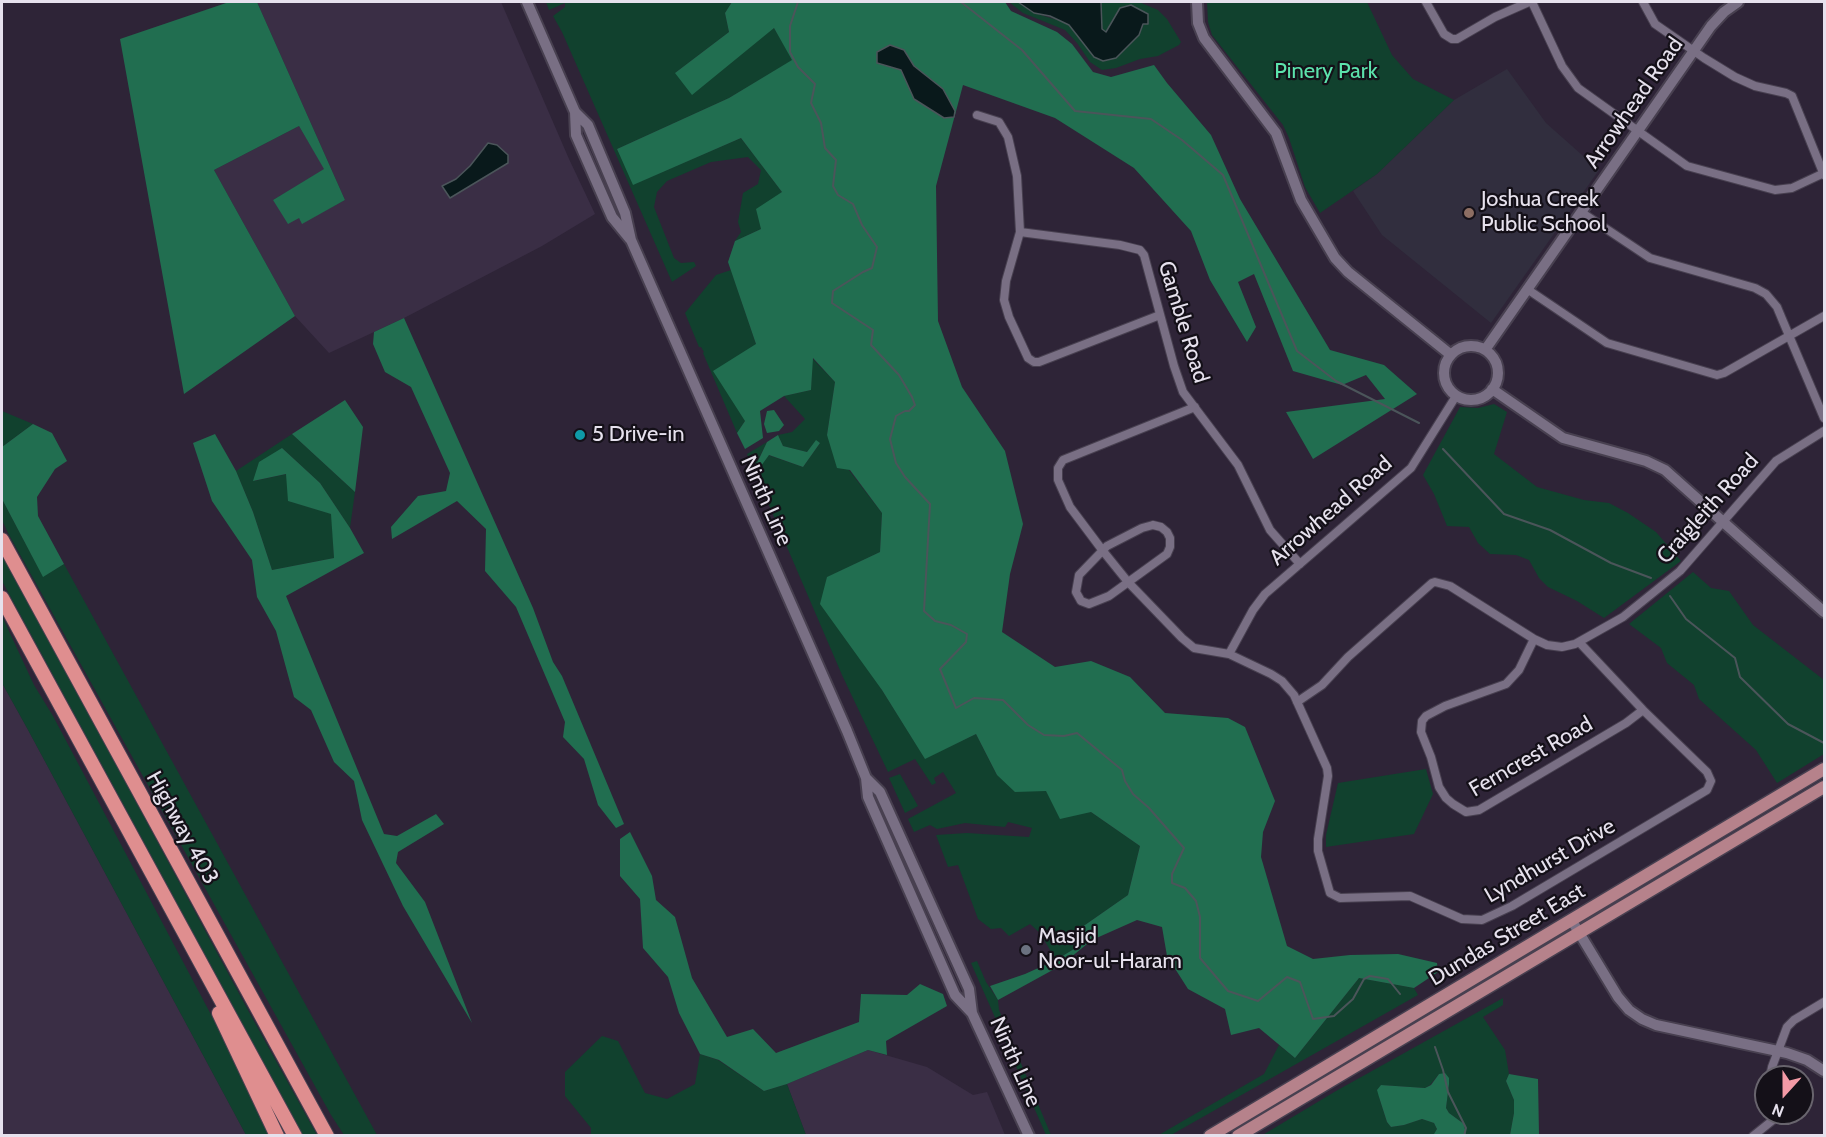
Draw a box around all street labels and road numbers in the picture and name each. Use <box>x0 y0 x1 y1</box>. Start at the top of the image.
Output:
street label: Arrowhead Road <box>1579 32 1689 174</box>
street label: Gamble Road <box>1152 258 1214 386</box>
street label: Craigleith Road <box>1652 448 1764 570</box>
street label: Arrowhead Road <box>1264 451 1398 571</box>
street label: Ninth Line <box>734 452 798 550</box>
street label: Ferncrest Road <box>1465 711 1597 803</box>
street label: Highway 403 <box>140 767 224 889</box>
street label: Lyndhurst Drive <box>1480 813 1620 909</box>
street label: Dundas Street East <box>1424 878 1590 992</box>
street label: Ninth Line <box>983 1013 1047 1111</box>

